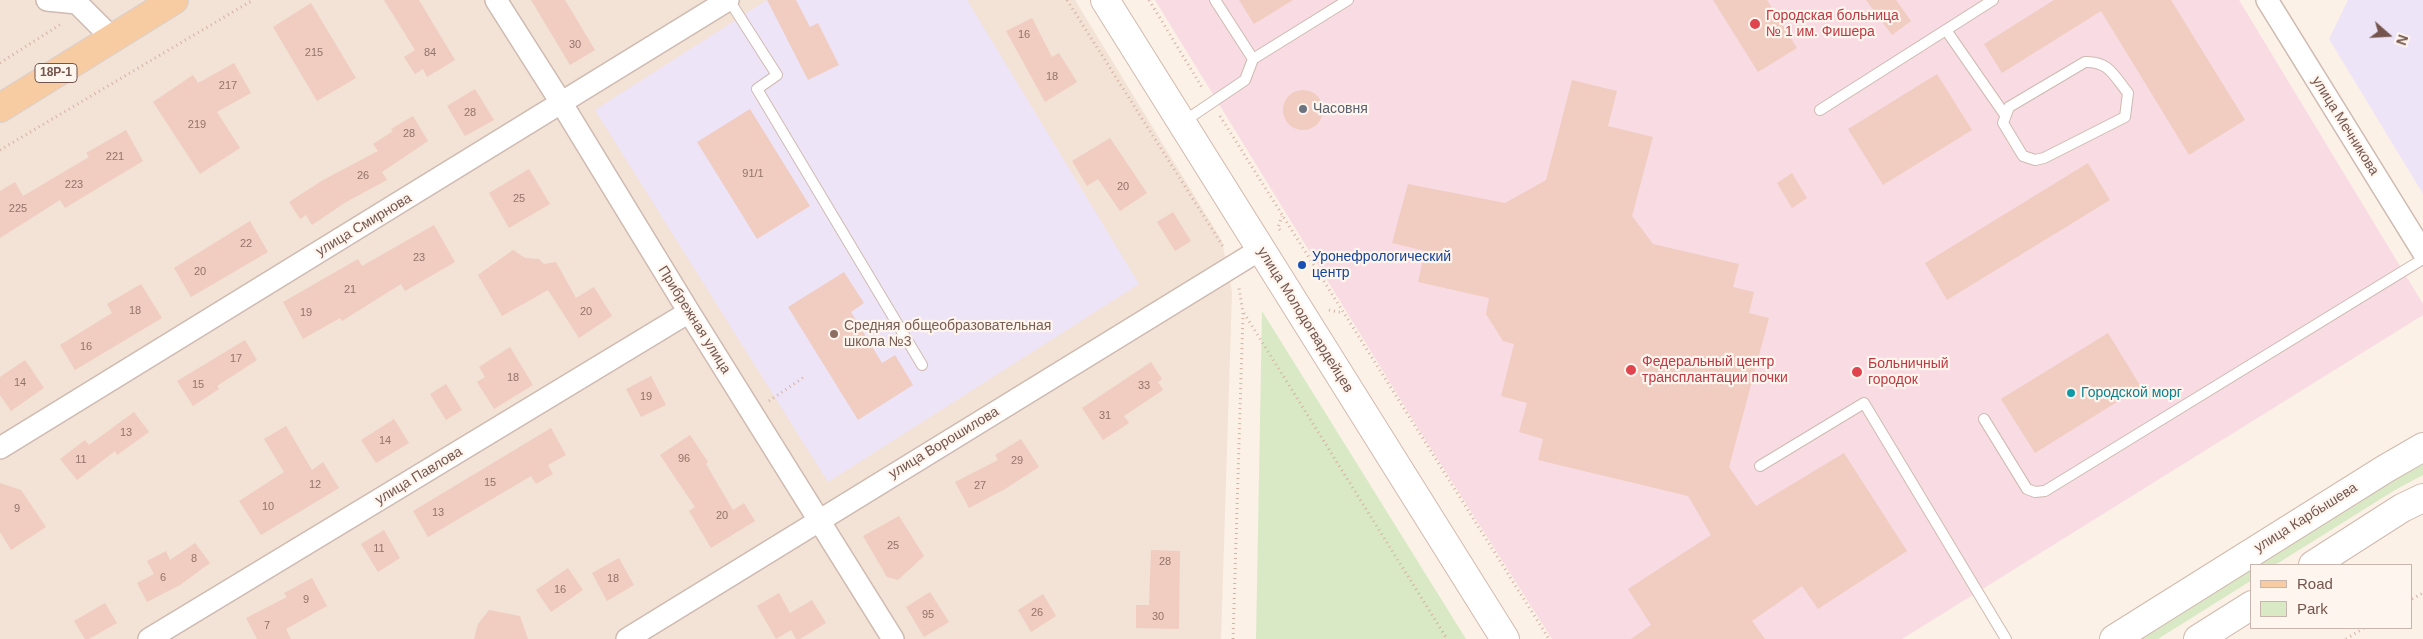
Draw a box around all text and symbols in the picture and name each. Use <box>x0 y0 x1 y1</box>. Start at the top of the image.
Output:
place label: Городская больница № 1 им. Фишера <box>1766 8 1899 40</box>
north arrow <box>2363 10 2413 60</box>
marker: Городская больница № 1 им. Фишера <box>1748 17 1762 31</box>
house number: 16 <box>1018 28 1030 42</box>
text: N <box>2393 32 2411 47</box>
house number: 30 <box>569 38 581 52</box>
house number: 215 <box>305 46 323 60</box>
house number: 84 <box>424 46 436 60</box>
road number: 18Р-1 <box>35 64 77 82</box>
house number: 18 <box>1046 70 1058 84</box>
street label: улица Мечникова <box>2308 73 2382 179</box>
house number: 217 <box>219 79 237 93</box>
place label: Часовня <box>1313 101 1368 117</box>
marker: Часовня <box>1297 103 1309 115</box>
house number: 28 <box>464 106 476 120</box>
house number: 219 <box>188 118 206 132</box>
house number: 28 <box>403 127 415 141</box>
house number: 221 <box>106 150 124 164</box>
house number: 91/1 <box>742 167 764 181</box>
house number: 26 <box>357 169 369 183</box>
house number: 223 <box>65 178 83 192</box>
house number: 20 <box>1117 180 1129 194</box>
street label: улица Смирнова <box>313 190 415 260</box>
house number: 25 <box>513 192 525 206</box>
house number: 225 <box>9 202 27 216</box>
house number: 22 <box>240 237 252 251</box>
street label: улица Молодогвардейцев <box>1253 244 1357 396</box>
place label: Уронефрологический центр <box>1312 249 1451 282</box>
house number: 23 <box>413 251 425 265</box>
marker: Уронефрологический центр <box>1296 259 1308 271</box>
street label: Прибрежная улица <box>654 263 734 377</box>
house number: 20 <box>194 265 206 279</box>
house number: 21 <box>344 283 356 297</box>
house number: 18 <box>129 304 141 318</box>
house number: 20 <box>580 305 592 319</box>
house number: 19 <box>300 306 312 320</box>
place label: Средняя общеобразовательная школа №3 <box>844 318 1051 351</box>
marker: Средняя общеобразовательная школа №3 <box>828 328 840 340</box>
house number: 16 <box>80 340 92 354</box>
house number: 17 <box>230 352 242 366</box>
place label: Федеральный центр трансплантации почки <box>1642 354 1788 387</box>
place label: Больничный городок <box>1868 356 1949 388</box>
marker: Федеральный центр трансплантации почки <box>1624 363 1638 377</box>
marker: Больничный городок <box>1850 365 1864 379</box>
house number: 18 <box>507 371 519 385</box>
house number: 14 <box>14 376 26 390</box>
house number: 15 <box>192 378 204 392</box>
house number: 33 <box>1138 379 1150 393</box>
place label: Городской морг <box>2081 385 2182 401</box>
marker: Городской морг <box>2065 387 2077 399</box>
house number: 19 <box>640 390 652 404</box>
street label: улица Ворошилова <box>886 404 1002 482</box>
house number: 31 <box>1099 409 1111 423</box>
house number: 13 <box>120 426 132 440</box>
house number: 14 <box>379 434 391 448</box>
street label: улица Павлова <box>372 443 466 509</box>
house number: 96 <box>678 452 690 466</box>
house number: 11 <box>75 453 87 467</box>
house number: 29 <box>1011 454 1023 468</box>
house number: 15 <box>484 476 496 490</box>
house number: 12 <box>309 478 321 492</box>
house number: 27 <box>974 479 986 493</box>
street label: улица Карбышева <box>2251 480 2361 556</box>
house number: 10 <box>262 500 274 514</box>
house number: 9 <box>14 502 20 516</box>
house number: 13 <box>432 506 444 520</box>
house number: 20 <box>716 509 728 523</box>
house number: 25 <box>887 539 899 553</box>
house number: 11 <box>373 542 385 556</box>
house number: 8 <box>191 552 197 566</box>
house number: 28 <box>1159 555 1171 569</box>
legend <box>2250 564 2413 629</box>
house number: 6 <box>160 571 166 585</box>
house number: 18 <box>607 572 619 586</box>
text: Road <box>2297 575 2333 592</box>
house number: 16 <box>554 583 566 597</box>
house number: 9 <box>303 593 309 607</box>
text: Park <box>2297 600 2328 617</box>
house number: 26 <box>1031 606 1043 620</box>
house number: 95 <box>922 608 934 622</box>
house number: 30 <box>1152 610 1164 624</box>
house number: 7 <box>264 619 270 633</box>

